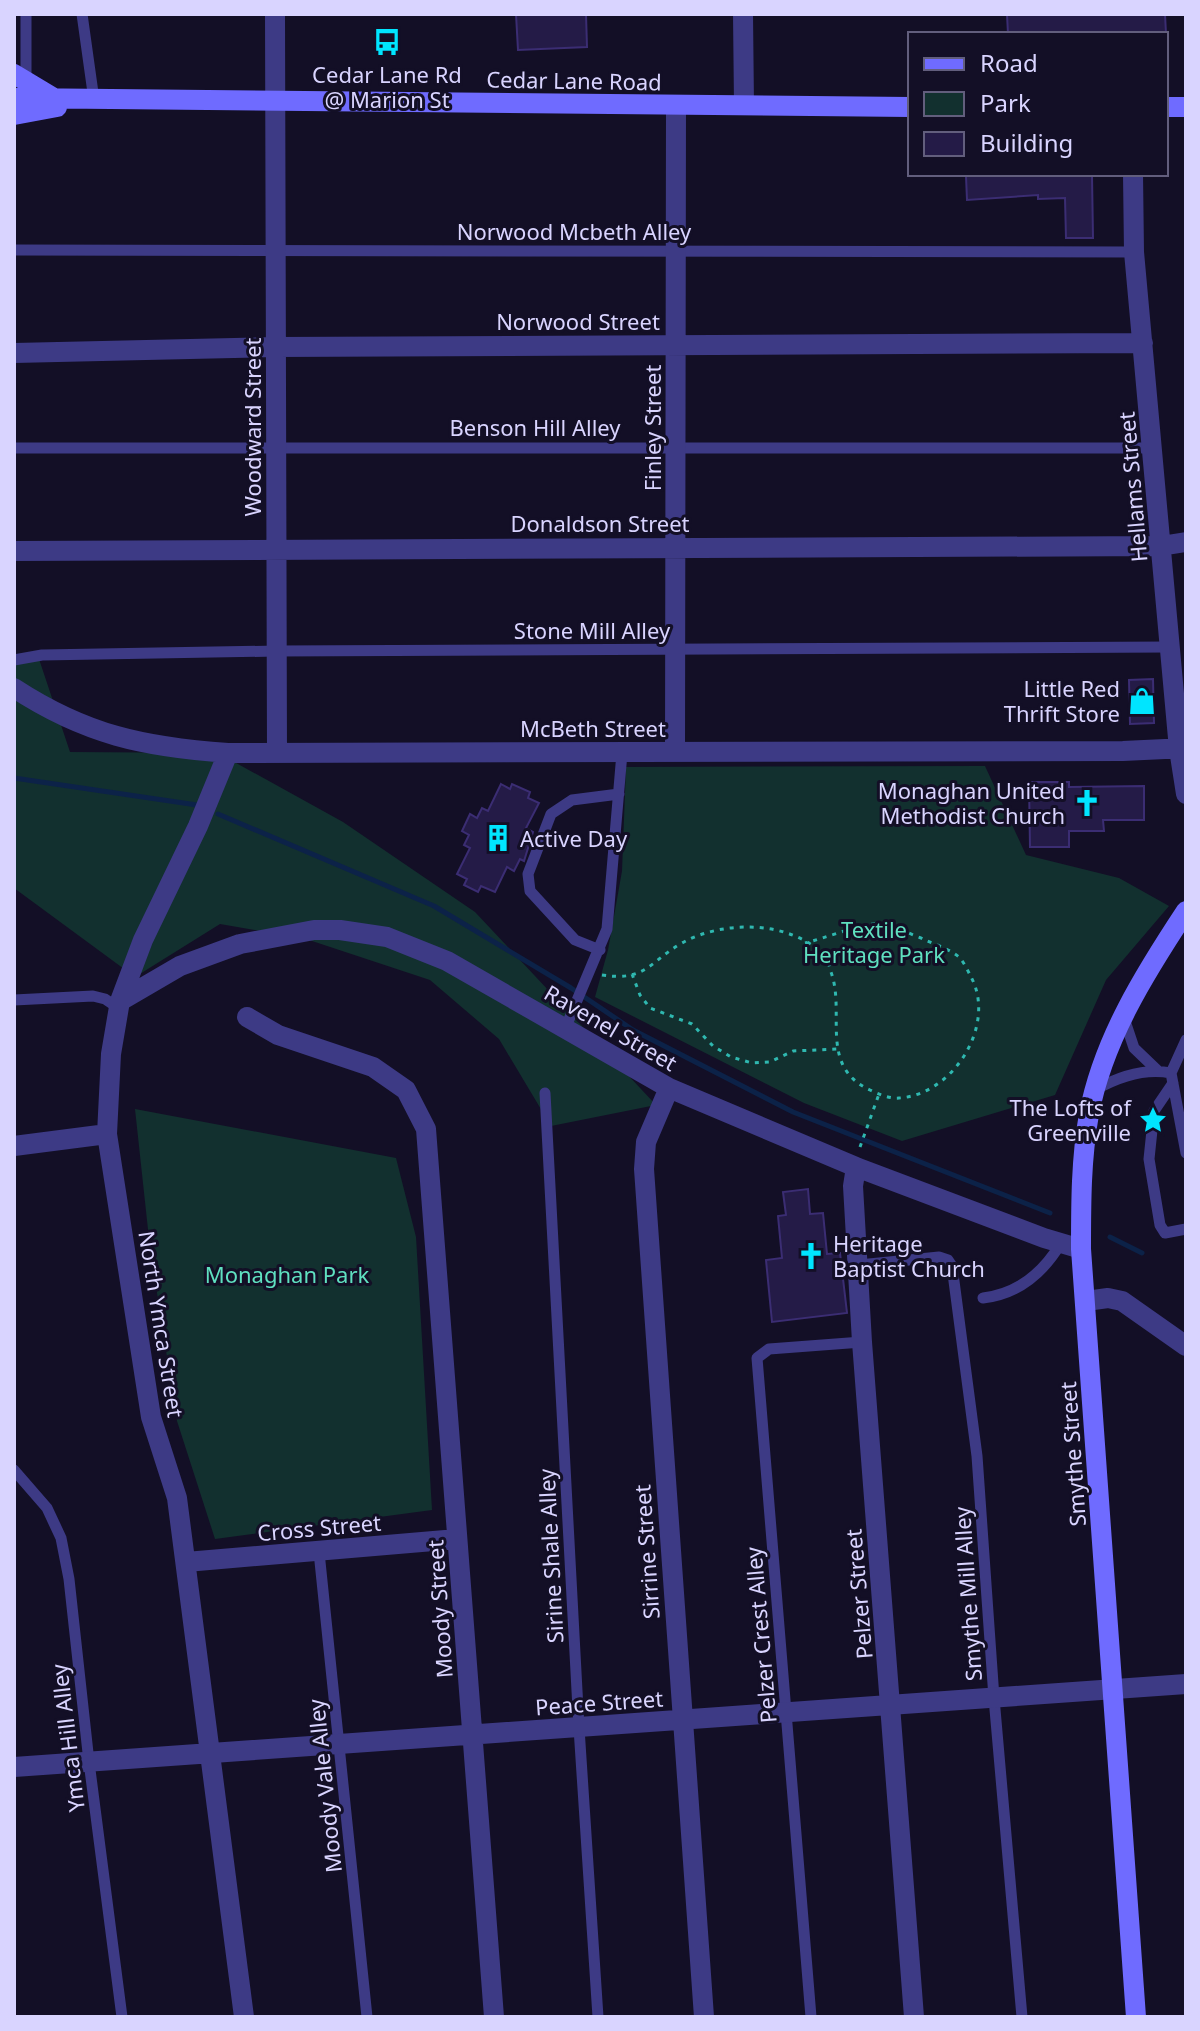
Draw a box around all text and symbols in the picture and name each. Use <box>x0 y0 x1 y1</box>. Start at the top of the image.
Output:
bus stop icon: Cedar Lane Rd @ Marion St <box>372 27 402 57</box>
legend <box>908 32 1168 176</box>
text: Road <box>980 46 1038 79</box>
place label: Cedar Lane Rd @ Marion St <box>312 59 462 114</box>
street label: Cedar Lane Road <box>486 63 662 97</box>
text: Park <box>980 86 1031 119</box>
text: Building <box>980 126 1073 159</box>
street label: Norwood Mcbeth Alley <box>457 216 692 246</box>
street label: Norwood Street <box>496 306 660 336</box>
street label: Woodward Street <box>237 337 267 517</box>
street label: Finley Street <box>637 365 667 491</box>
street label: Hellams Street <box>1110 411 1154 563</box>
street label: Benson Hill Alley <box>449 412 621 442</box>
street label: Donaldson Street <box>510 508 690 538</box>
street label: Stone Mill Alley <box>514 615 671 645</box>
place label: Little Red Thrift Store <box>1004 673 1120 728</box>
shop icon: Little Red Thrift Store <box>1127 686 1157 716</box>
street label: McBeth Street <box>520 713 666 743</box>
place label: Monaghan United Methodist Church <box>878 775 1065 830</box>
church icon: Monaghan United Methodist Church <box>1072 788 1102 818</box>
building icon: Active Day <box>483 823 513 853</box>
place label: Active Day <box>520 823 628 853</box>
park label: Textile Heritage Park <box>803 914 945 969</box>
street label: Ravenel Street <box>539 977 683 1077</box>
place label: The Lofts of Greenville <box>1010 1092 1132 1147</box>
place icon: The Lofts of Greenville <box>1138 1105 1168 1135</box>
street label: North Ymca Street <box>132 1228 192 1420</box>
place label: Heritage Baptist Church <box>833 1228 985 1283</box>
church icon: Heritage Baptist Church <box>796 1241 826 1271</box>
park label: Monaghan Park <box>205 1259 369 1289</box>
street label: Smythe Street <box>1052 1381 1092 1527</box>
street label: Sirine Shale Alley <box>530 1467 570 1644</box>
street label: Sirrine Street <box>626 1484 666 1620</box>
street label: Smythe Mill Alley <box>946 1505 988 1682</box>
street label: Cross Street <box>256 1507 382 1547</box>
street label: Pelzer Street <box>837 1528 879 1660</box>
street label: Moody Street <box>419 1539 459 1679</box>
street label: Pelzer Crest Alley <box>737 1545 783 1724</box>
street label: Ymca Hill Alley <box>43 1662 91 1814</box>
street label: Peace Street <box>534 1683 664 1721</box>
street label: Moody Vale Alley <box>300 1697 348 1874</box>

